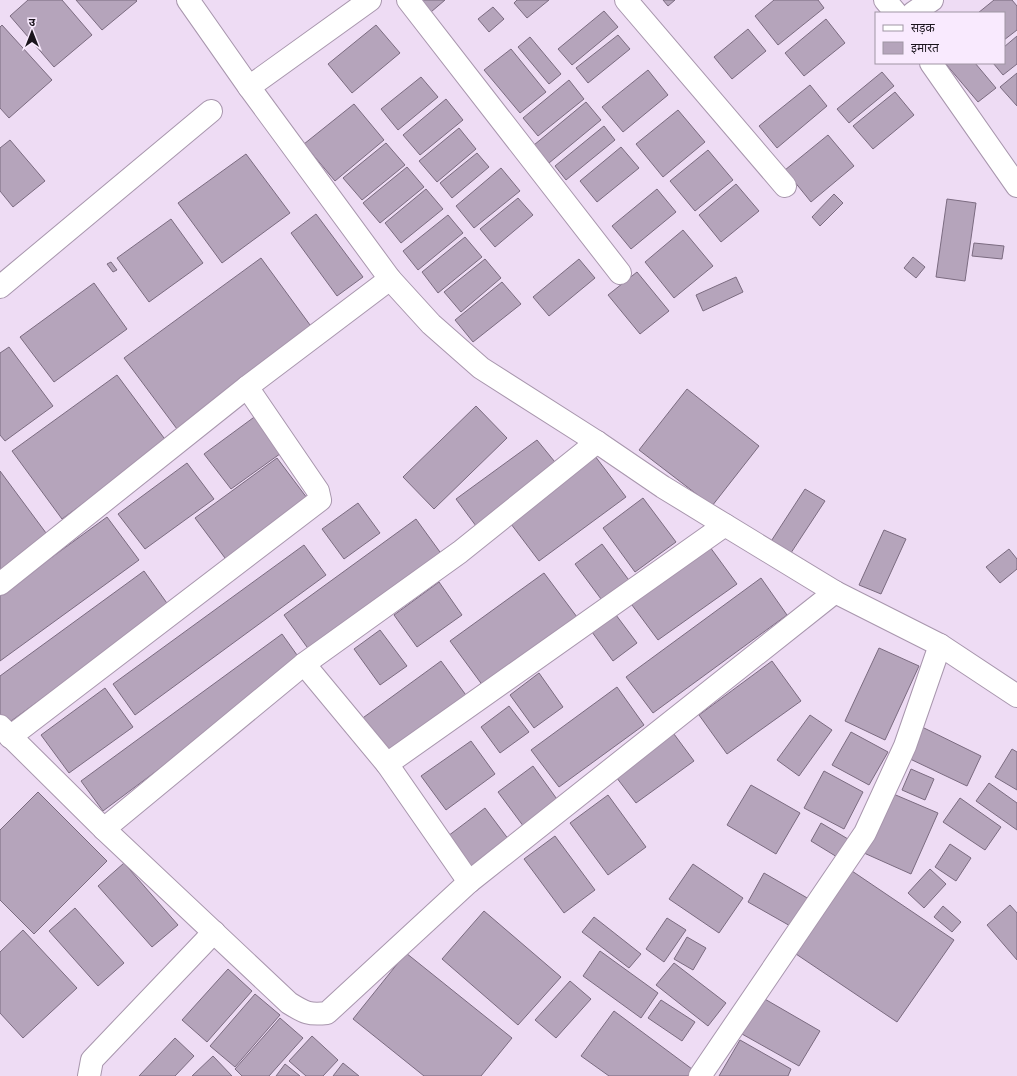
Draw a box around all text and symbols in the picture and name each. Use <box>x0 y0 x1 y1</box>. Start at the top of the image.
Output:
north arrow <box>12 12 52 52</box>
legend <box>875 12 1005 64</box>
text: उ <box>29 15 36 29</box>
text: सड़क <box>911 20 936 35</box>
text: इमारत <box>911 40 940 55</box>

